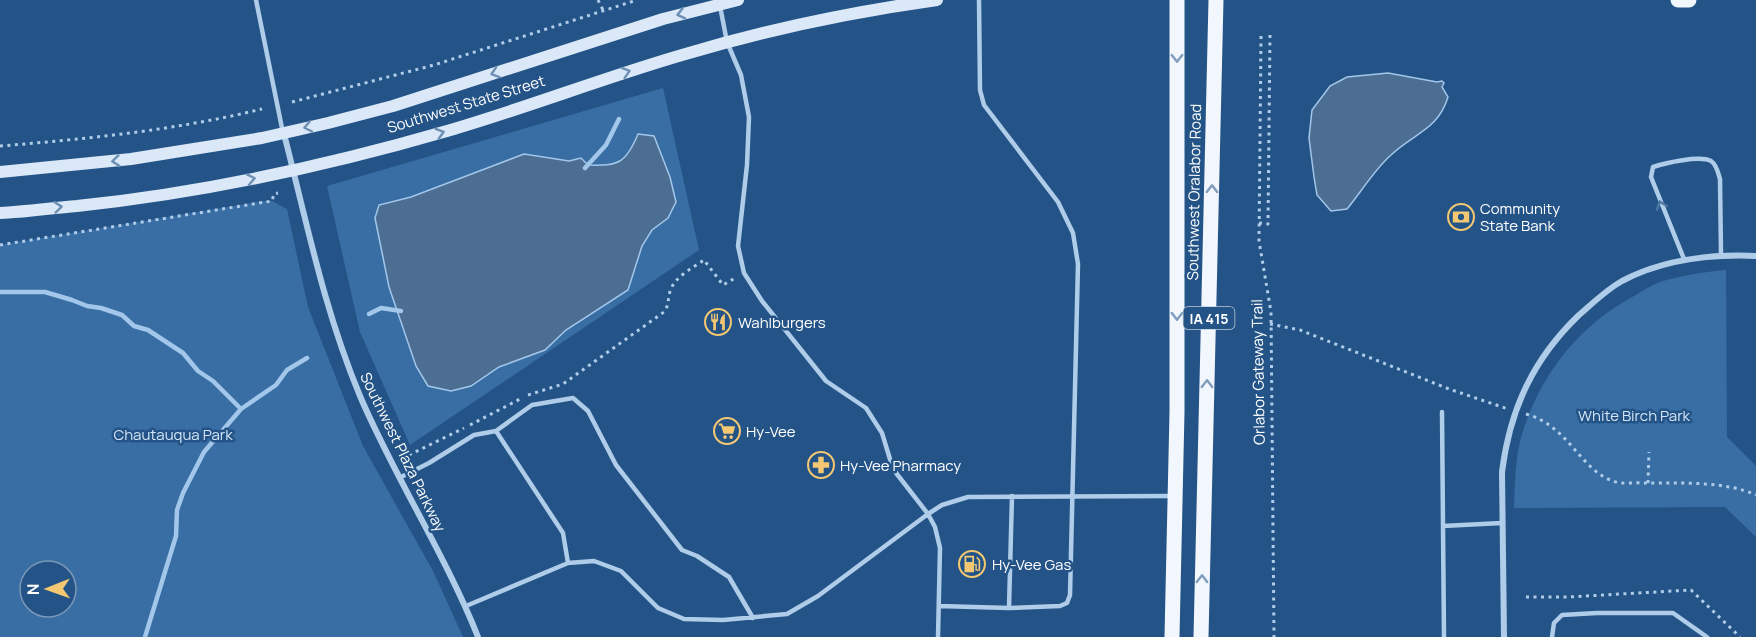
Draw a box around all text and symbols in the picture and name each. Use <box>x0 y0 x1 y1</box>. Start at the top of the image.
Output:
one-way arrow <box>677 7 687 20</box>
one-way arrow <box>1171 54 1183 63</box>
one-way arrow <box>490 66 501 78</box>
one-way arrow <box>620 67 631 79</box>
street label: Southwest State Street <box>385 70 547 138</box>
street label: Southwest Oralabor Road <box>1182 104 1206 280</box>
one-way arrow <box>304 120 314 133</box>
one-way arrow <box>435 127 445 140</box>
one-way arrow <box>112 154 121 167</box>
one-way arrow <box>246 173 256 186</box>
one-way arrow <box>1205 184 1218 193</box>
place label: Community State Bank <box>1480 198 1560 236</box>
one-way arrow <box>54 201 63 214</box>
one-way arrow <box>1656 201 1669 211</box>
bank icon: Community State Bank <box>1446 202 1476 232</box>
street label: Orlabor Gateway Trail <box>1246 299 1270 445</box>
restaurant icon: Wahlburgers <box>703 307 733 337</box>
road number: IA 415 <box>1184 307 1234 329</box>
place label: Wahlburgers <box>738 312 826 333</box>
one-way arrow <box>1171 312 1183 321</box>
street label: Southwest Plaza Parkway <box>355 369 451 535</box>
one-way arrow <box>1201 379 1213 388</box>
park label: White Birch Park <box>1578 405 1691 426</box>
supermarket icon: Hy-Vee <box>712 416 742 446</box>
place label: Hy-Vee <box>746 421 796 442</box>
park label: Chautauqua Park <box>113 424 233 445</box>
pharmacy icon: Hy-Vee Pharmacy <box>806 450 836 480</box>
place label: Hy-Vee Pharmacy <box>840 455 961 476</box>
fuel station icon: Hy-Vee Gas <box>957 549 987 579</box>
place label: Hy-Vee Gas <box>992 554 1071 575</box>
north arrow <box>18 559 78 619</box>
one-way arrow <box>1196 574 1209 583</box>
text: N <box>22 583 44 595</box>

